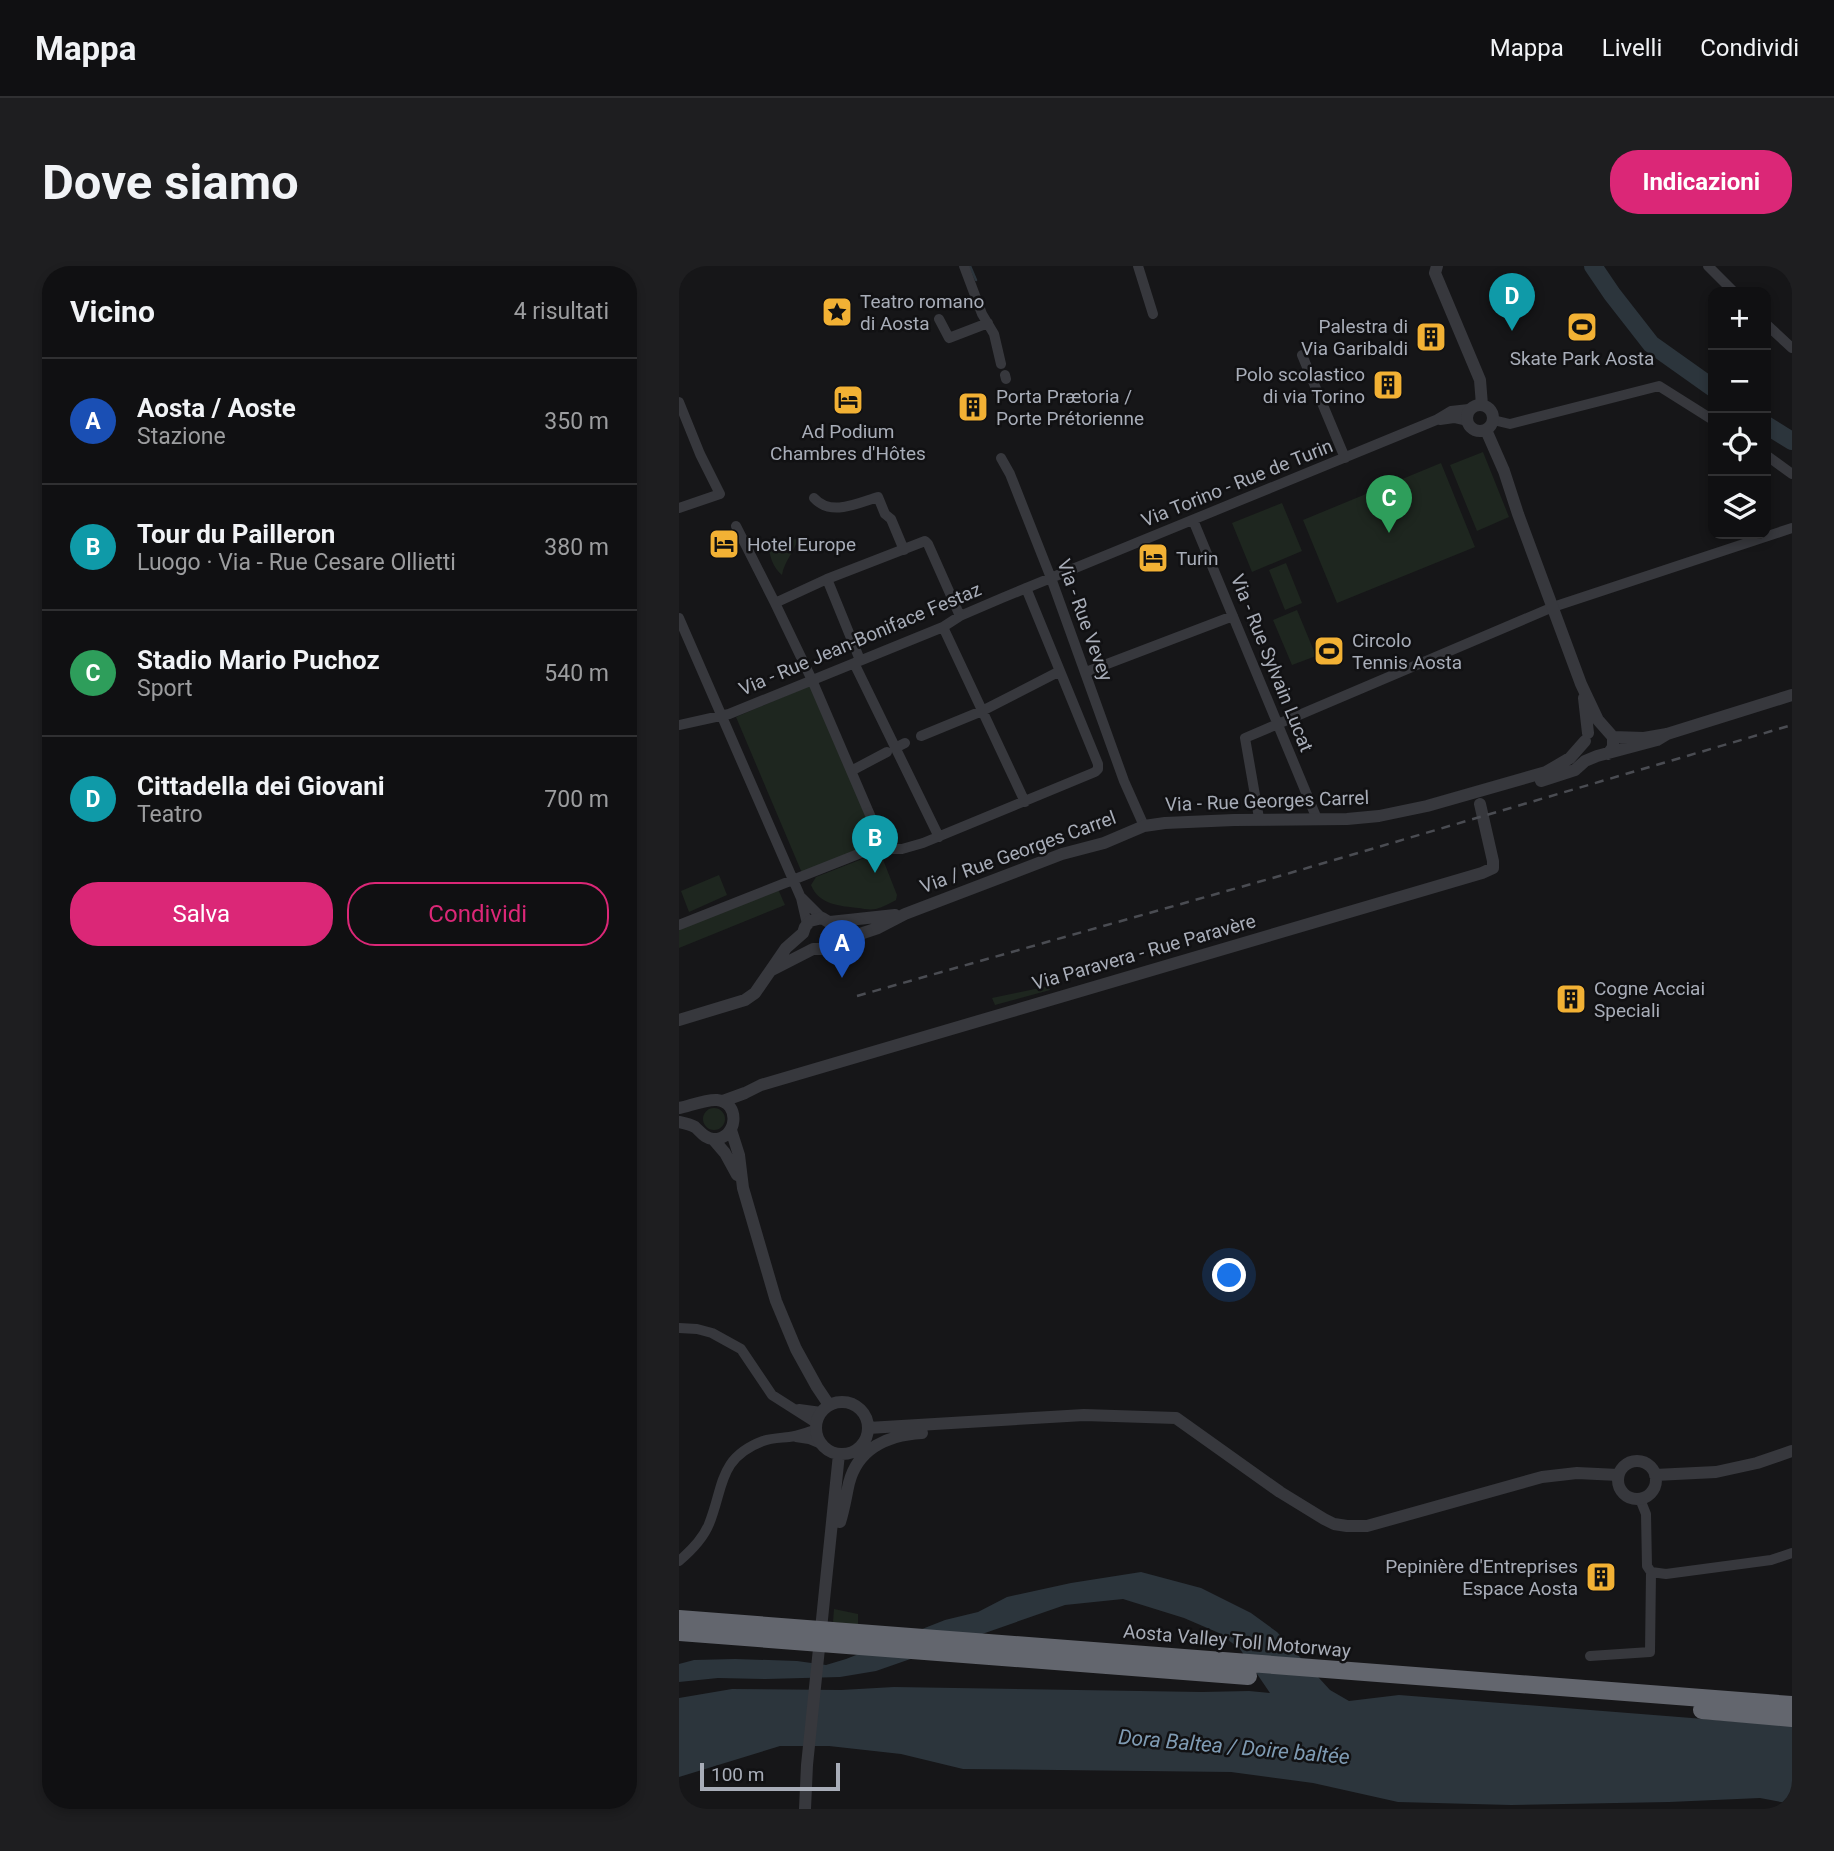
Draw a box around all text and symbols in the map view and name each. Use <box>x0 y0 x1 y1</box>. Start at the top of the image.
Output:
text: Mappa <box>35 29 136 68</box>
text: Mappa <box>1490 34 1564 62</box>
text: Livelli <box>1602 34 1662 62</box>
text: Condividi <box>1700 34 1799 62</box>
button: Indicazioni <box>1610 150 1792 214</box>
text: Dove siamo <box>42 154 299 211</box>
pin: D <box>1489 273 1535 331</box>
map controls <box>1708 287 1771 539</box>
button: + <box>1708 287 1771 350</box>
place label: Teatro romano di Aosta <box>860 290 984 335</box>
text: Vicino <box>70 294 155 329</box>
place icon: Teatro romano di Aosta <box>820 295 854 329</box>
text: 4 risultati <box>514 298 609 325</box>
sports icon: Skate Park Aosta <box>1565 310 1599 344</box>
place label: Palestra di Via Garibaldi <box>1301 315 1408 360</box>
building icon: Palestra di Via Garibaldi <box>1414 320 1448 354</box>
place label: Skate Park Aosta <box>1510 347 1654 370</box>
button: − <box>1708 350 1771 413</box>
place label: Polo scolastico di via Torino <box>1235 363 1365 408</box>
building icon: Polo scolastico di via Torino <box>1371 368 1405 402</box>
hotel icon: Ad Podium Chambres d'Hôtes <box>831 383 865 417</box>
place label: Porta Prætoria / Porte Prétorienne <box>996 385 1144 430</box>
building icon: Porta Prætoria / Porte Prétorienne <box>956 390 990 424</box>
text: Aosta / Aoste <box>137 393 296 423</box>
text: A <box>85 408 101 435</box>
text: 350 m <box>544 408 609 435</box>
button: locate <box>1708 413 1771 476</box>
place label: Ad Podium Chambres d'Hôtes <box>770 420 926 465</box>
text: Stazione <box>137 423 226 450</box>
street label: Via Torino - Rue de Turin <box>1138 434 1336 532</box>
pin: C <box>1366 475 1412 533</box>
button: layers <box>1708 476 1771 539</box>
text: Tour du Pailleron <box>137 519 335 549</box>
hotel icon: Hotel Europe <box>707 527 741 561</box>
place label: Hotel Europe <box>747 533 856 556</box>
text: B <box>86 534 100 561</box>
text: 380 m <box>544 534 609 561</box>
hotel icon: Turin <box>1136 541 1170 575</box>
place label: Turin <box>1176 547 1218 570</box>
text: Luogo · Via - Rue Cesare Ollietti <box>137 549 456 576</box>
street label: Via - Rue Vevey <box>1052 556 1118 684</box>
street label: Via - Rue Sylvain Lucat <box>1226 571 1318 755</box>
street label: Via - Rue Jean-Boniface Festaz <box>735 577 985 701</box>
place label: Circolo Tennis Aosta <box>1352 629 1462 674</box>
sports icon: Circolo Tennis Aosta <box>1312 634 1346 668</box>
text: Stadio Mario Puchoz <box>137 645 380 675</box>
text: C <box>85 660 101 687</box>
text: 540 m <box>544 660 609 687</box>
text: Sport <box>137 675 193 702</box>
text: Cittadella dei Giovani <box>137 771 385 801</box>
text: D <box>86 786 100 813</box>
text: 700 m <box>544 786 609 813</box>
street label: Via - Rue Georges Carrel <box>1165 786 1369 816</box>
text: Teatro <box>137 801 203 828</box>
street label: Via / Rue Georges Carrel <box>917 806 1119 898</box>
pin: B <box>852 815 898 873</box>
button: Salva <box>70 882 333 946</box>
button: Condividi <box>347 882 609 946</box>
street label: Via Paravera - Rue Paravère <box>1030 909 1258 995</box>
pin: A <box>819 920 865 978</box>
place label: Cogne Acciai Speciali <box>1594 977 1705 1022</box>
building icon: Cogne Acciai Speciali <box>1554 982 1588 1016</box>
your location <box>1212 1258 1246 1292</box>
place label: Pepinière d'Entreprises Espace Aosta <box>1385 1555 1578 1600</box>
building icon: Pepinière d'Entreprises Espace Aosta <box>1584 1560 1618 1594</box>
street label: Aosta Valley Toll Motorway <box>1122 1620 1352 1662</box>
water label: Dora Baltea / Doire baltée <box>1117 1725 1351 1769</box>
scale bar <box>700 1760 840 1792</box>
text: 100 m <box>711 1763 764 1786</box>

